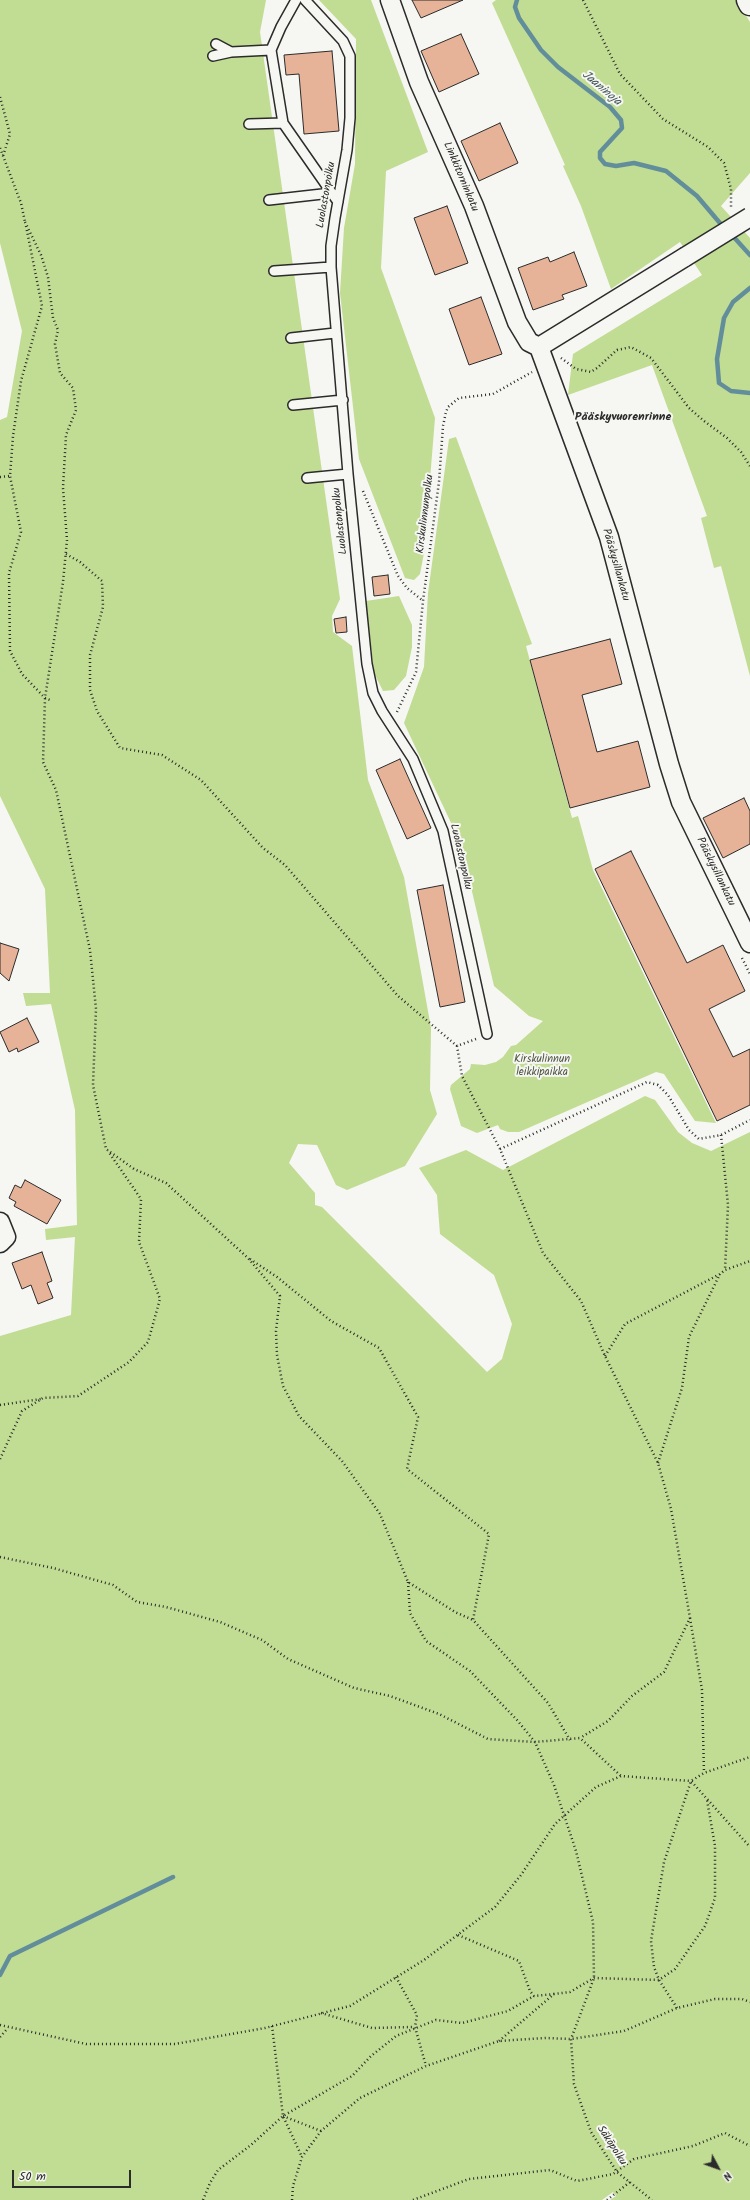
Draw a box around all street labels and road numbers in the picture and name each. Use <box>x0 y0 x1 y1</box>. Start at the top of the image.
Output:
street label: Linkkitorninkatu <box>439 140 481 214</box>
street label: Luolastonpolku <box>315 161 339 229</box>
street label: Kirskulinnunpolku <box>415 474 437 554</box>
street label: Luolastonpolku <box>331 487 351 555</box>
street label: Pääskysillankatu <box>598 527 632 603</box>
street label: Luolastonpolku <box>446 823 474 891</box>
street label: Pääskysillankatu <box>693 835 737 909</box>
street label: Säköpolku <box>593 2124 629 2168</box>

